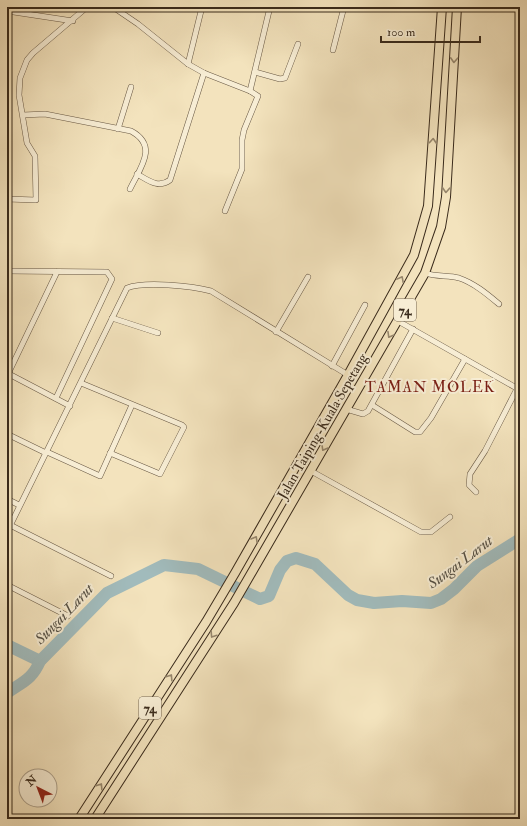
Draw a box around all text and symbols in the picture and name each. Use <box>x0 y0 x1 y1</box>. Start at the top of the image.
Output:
scale bar <box>381 18 480 44</box>
text: 100 m <box>387 25 416 40</box>
one-way arrow <box>449 57 458 63</box>
one-way arrow <box>428 138 437 144</box>
one-way arrow <box>442 187 451 193</box>
one-way arrow <box>396 276 404 283</box>
road number: 74 <box>394 299 416 321</box>
one-way arrow <box>387 331 394 338</box>
street label: Jalan Taiping-Kuala Sepetang <box>273 349 373 504</box>
district label: TAMAN MOLEK <box>365 378 495 397</box>
one-way arrow <box>322 444 329 451</box>
water label: Sungai Larut <box>423 531 497 594</box>
one-way arrow <box>250 536 257 543</box>
water label: Sungai Larut <box>30 580 98 649</box>
one-way arrow <box>211 631 218 638</box>
one-way arrow <box>165 674 173 681</box>
road number: 74 <box>139 697 161 719</box>
north arrow <box>18 768 58 808</box>
text: N <box>23 772 41 790</box>
one-way arrow <box>95 783 102 790</box>

